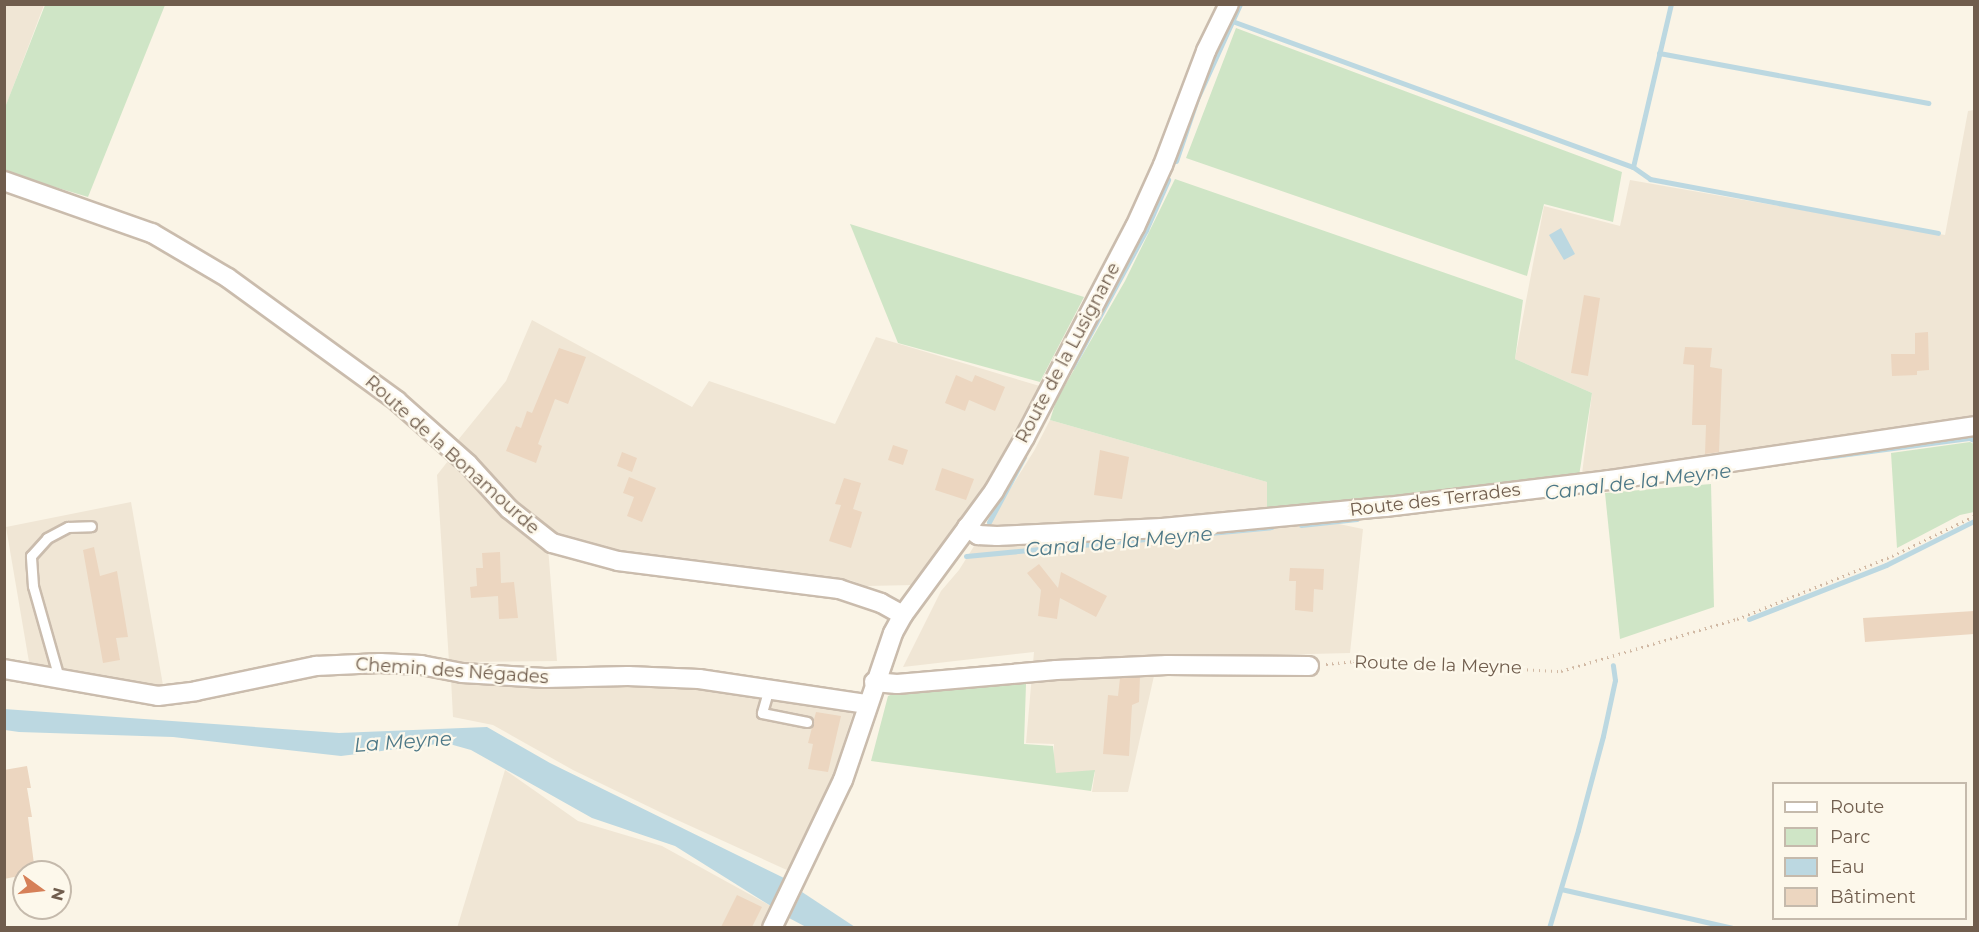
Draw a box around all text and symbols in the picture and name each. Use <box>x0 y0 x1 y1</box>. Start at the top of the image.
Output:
street label: Route de la Lusignane <box>1011 259 1125 447</box>
street label: Route de la Bonamourde <box>360 371 544 539</box>
water label: Canal de la Meyne <box>1543 459 1733 505</box>
street label: Route des Terrades <box>1348 479 1522 521</box>
water label: Canal de la Meyne <box>1024 522 1214 562</box>
street label: Route de la Meyne <box>1354 651 1522 679</box>
street label: Chemin des Négades <box>355 653 549 689</box>
water label: La Meyne <box>353 727 453 757</box>
legend <box>1772 782 1967 920</box>
text: Route <box>1830 796 1884 818</box>
text: Parc <box>1830 826 1870 848</box>
text: Eau <box>1830 856 1865 878</box>
north arrow <box>12 860 72 920</box>
text: N <box>47 886 69 903</box>
text: Bâtiment <box>1830 886 1916 908</box>

